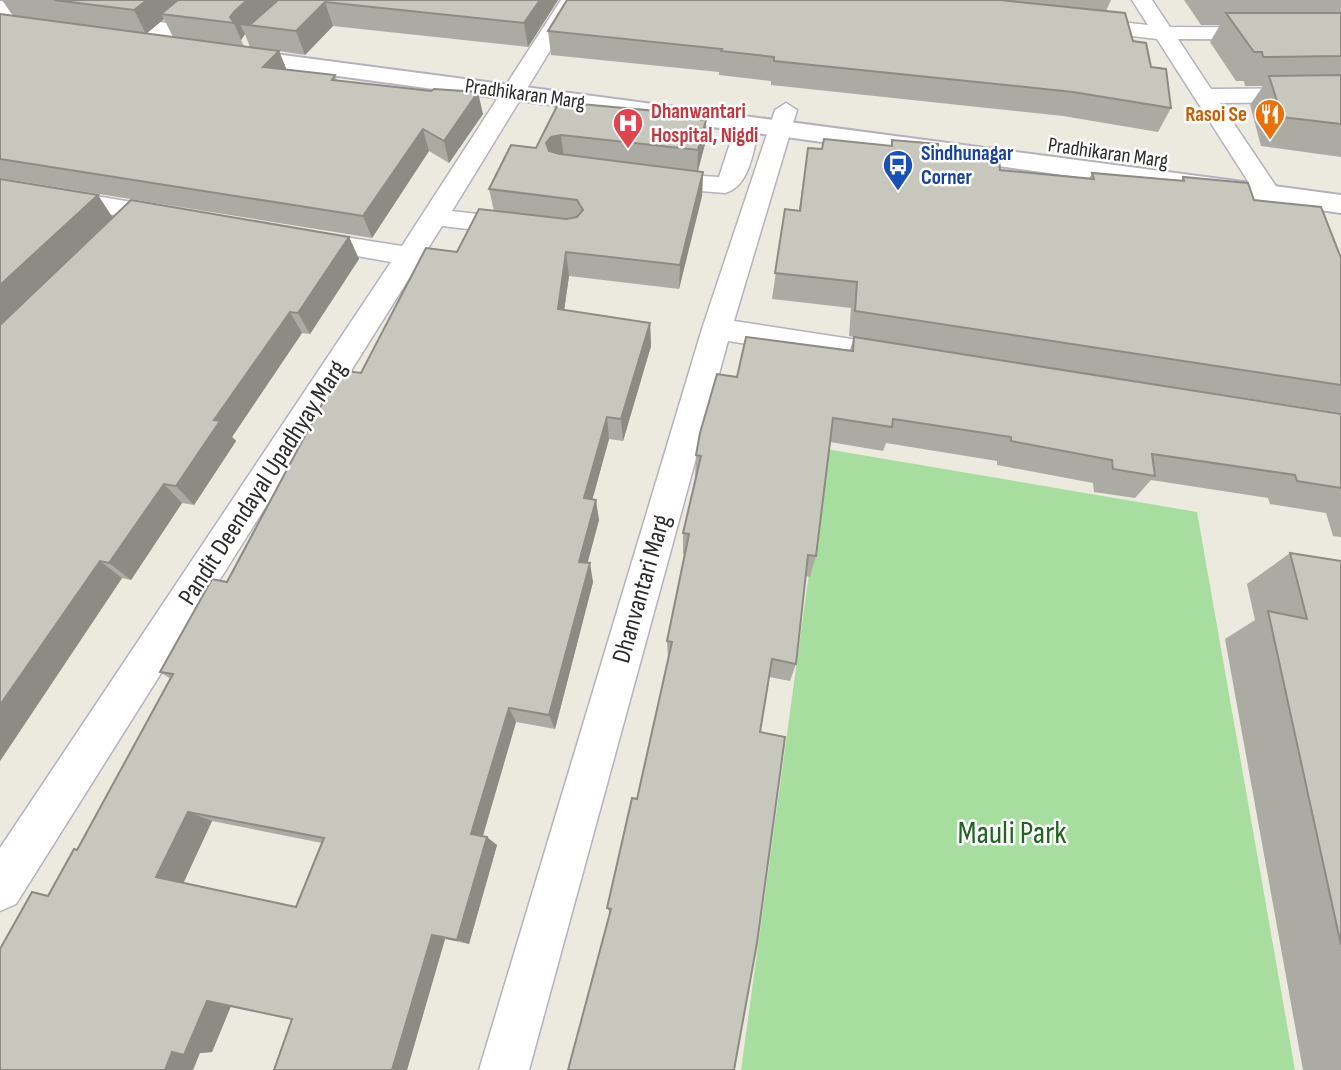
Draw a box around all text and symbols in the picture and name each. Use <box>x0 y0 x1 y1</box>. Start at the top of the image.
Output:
street label: Pradhikaran Marg <box>463 73 587 115</box>
restaurant icon: Rasoi Se <box>1253 97 1287 141</box>
place label: Dhanwantari Hospital, Nigdi <box>651 99 758 148</box>
place label: Rasoi Se <box>1185 102 1247 127</box>
hospital icon: Dhanwantari Hospital, Nigdi <box>611 106 645 150</box>
street label: Pradhikaran Marg <box>1046 132 1170 174</box>
place label: Sindhunagar Corner <box>921 141 1014 190</box>
bus stop icon: Sindhunagar Corner <box>881 148 915 192</box>
street label: Pandit Deendayal Upadhyay Marg <box>172 355 354 611</box>
street label: Dhanvantari Marg <box>606 511 678 667</box>
park label: Mauli Park <box>957 814 1067 853</box>

